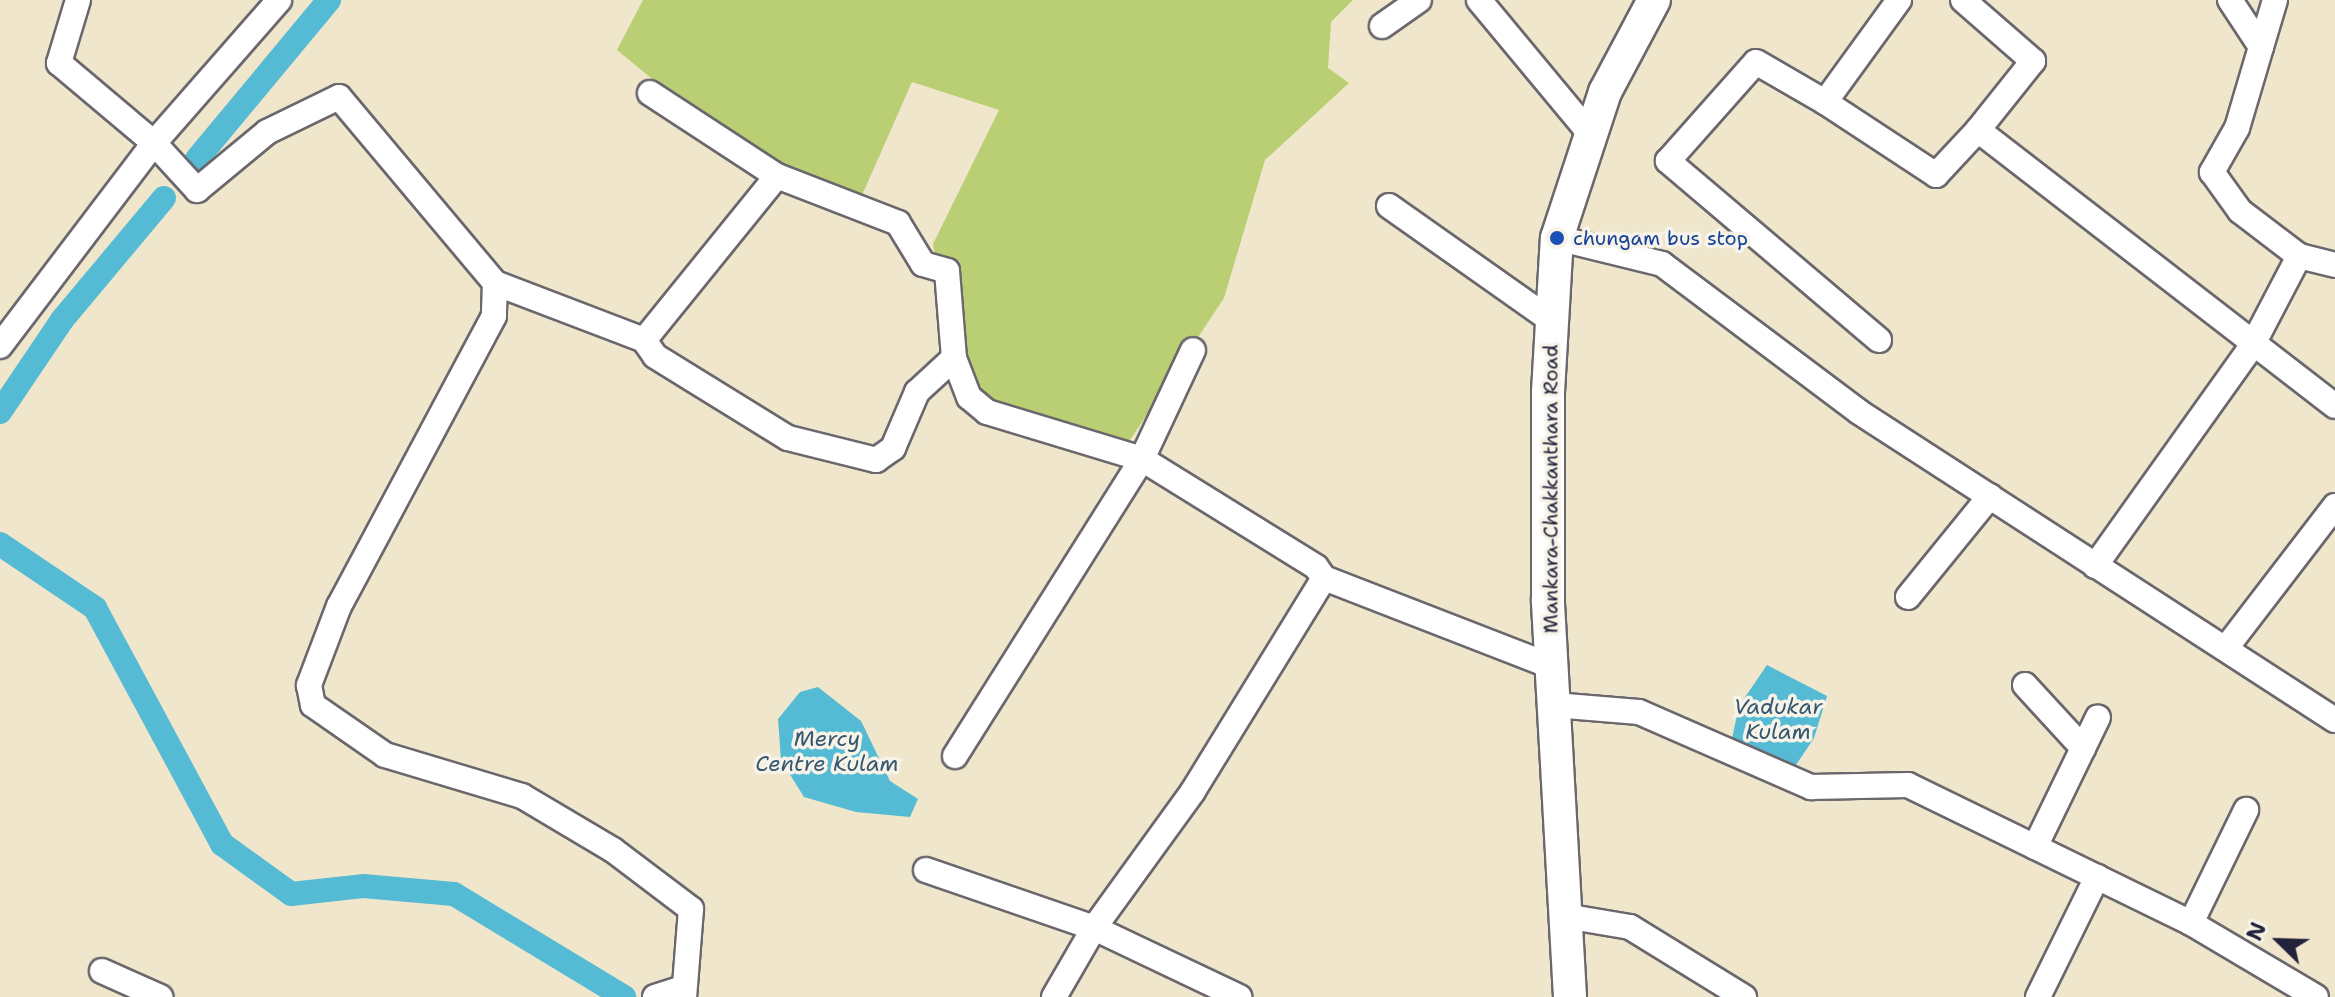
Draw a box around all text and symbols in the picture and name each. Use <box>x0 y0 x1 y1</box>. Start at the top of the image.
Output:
place label: chungam bus stop <box>1573 226 1748 250</box>
marker: chungam bus stop <box>1548 229 1566 247</box>
street label: Mankara-Chakkanthara Road <box>1539 345 1563 633</box>
water label: Vadukar Kulam <box>1733 693 1823 744</box>
water label: Mercy Centre Kulam <box>755 725 899 776</box>
north arrow <box>2239 901 2319 981</box>
text: N <box>2240 918 2273 945</box>

